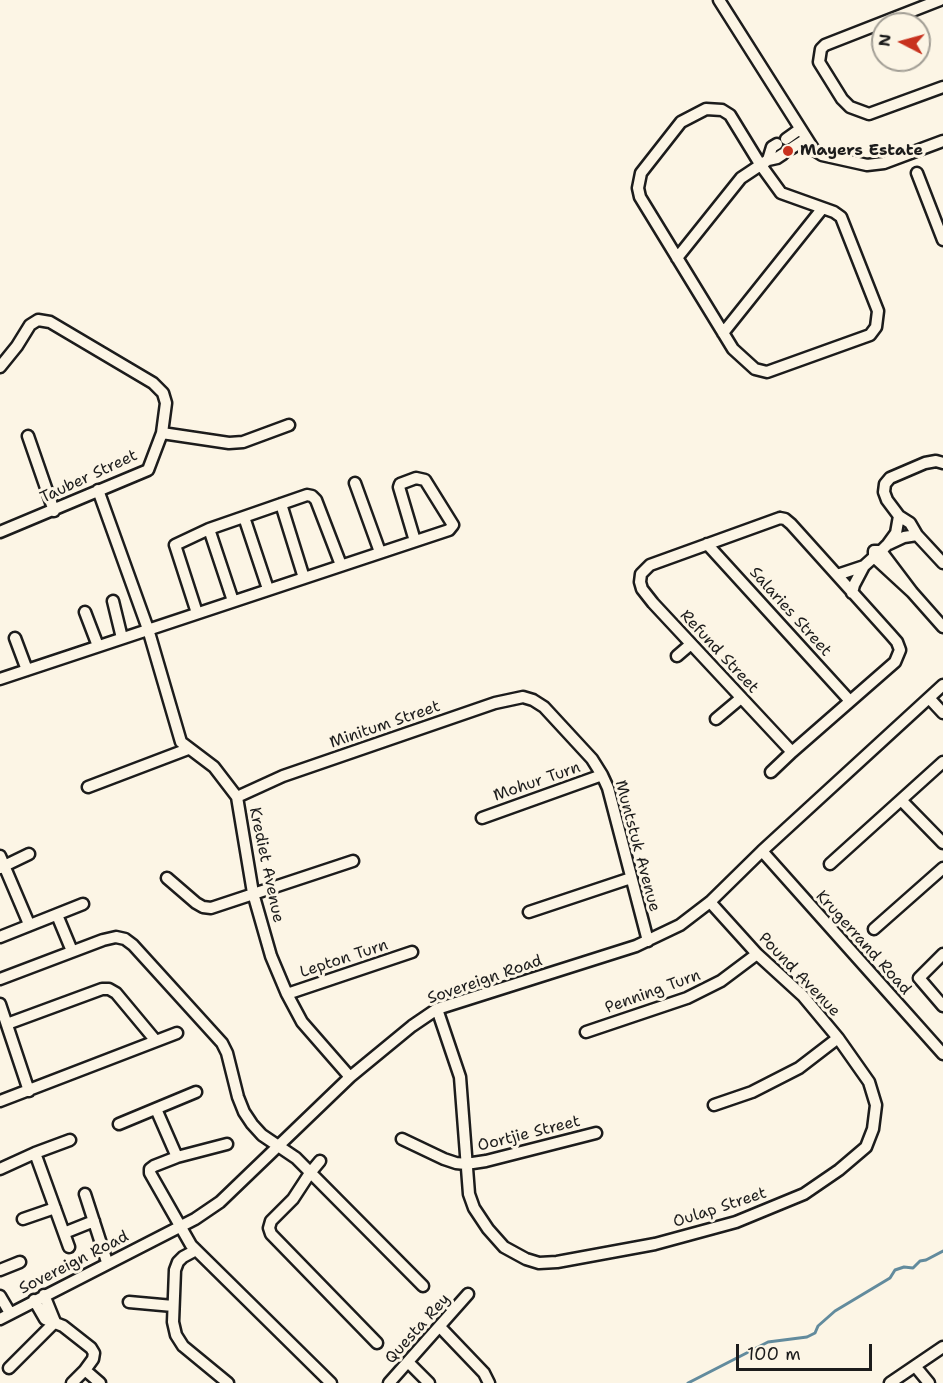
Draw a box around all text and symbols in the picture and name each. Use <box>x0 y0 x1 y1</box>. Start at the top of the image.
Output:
north arrow <box>871 12 931 72</box>
text: N <box>873 33 896 48</box>
place label: Mayers Estate <box>800 141 923 161</box>
marker: Mayers Estate <box>781 144 795 158</box>
street label: Tauber Street <box>37 446 141 508</box>
street label: Salaries Street <box>745 563 835 661</box>
street label: Refund Street <box>676 606 762 698</box>
street label: Minitum Street <box>327 697 443 753</box>
street label: Mohur Turn <box>491 758 583 806</box>
street label: Muntstuk Avenue <box>610 778 664 914</box>
street label: Krediet Avenue <box>244 806 288 924</box>
street label: Krugerrand Road <box>811 887 915 999</box>
street label: Pound Avenue <box>754 929 844 1021</box>
street label: Lepton Turn <box>297 936 391 982</box>
street label: Sovereign Road <box>425 951 545 1009</box>
street label: Penning Turn <box>603 966 703 1018</box>
street label: Oortjie Street <box>476 1112 582 1156</box>
street label: Oulap Street <box>671 1184 769 1232</box>
street label: Sovereign Road <box>16 1227 132 1299</box>
street label: Questa Rey <box>381 1290 455 1368</box>
scale bar <box>739 1332 876 1370</box>
text: 100 m <box>747 1342 801 1366</box>

